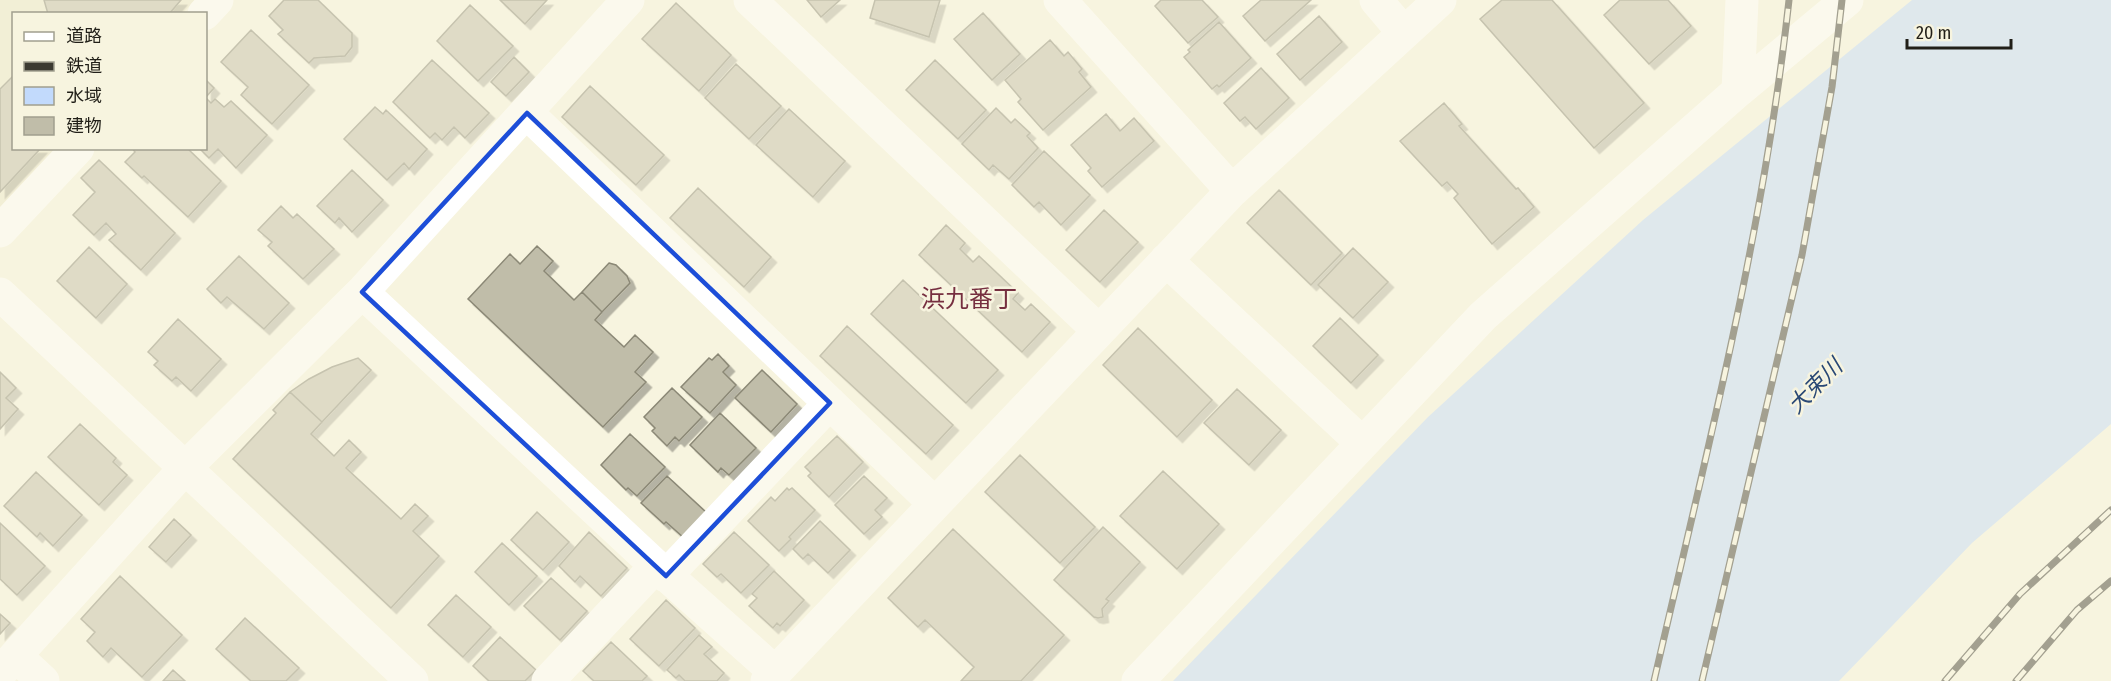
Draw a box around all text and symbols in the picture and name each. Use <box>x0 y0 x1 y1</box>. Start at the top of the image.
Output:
legend <box>12 12 207 150</box>
scale bar <box>1907 12 2010 50</box>
text: 20 m <box>1916 22 1951 44</box>
text: 道路 <box>66 25 102 47</box>
text: 鉄道 <box>66 55 102 77</box>
text: 水域 <box>66 85 102 107</box>
text: 建物 <box>66 115 102 137</box>
district label: 浜九番丁 <box>921 285 1017 313</box>
water label: 大束川 <box>1782 352 1849 419</box>

